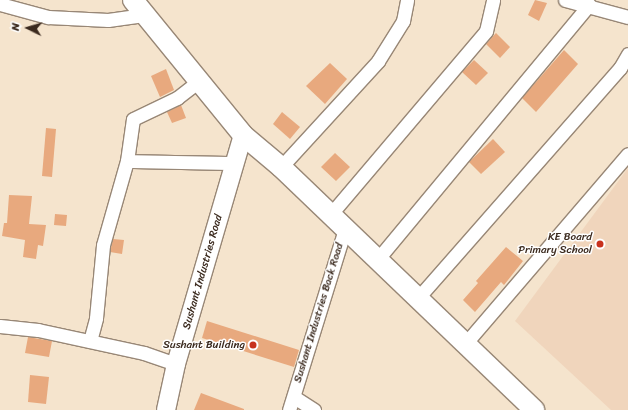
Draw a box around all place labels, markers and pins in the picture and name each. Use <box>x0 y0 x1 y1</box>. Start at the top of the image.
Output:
place label: KE Board Primary School <box>518 231 592 257</box>
marker: KE Board Primary School <box>595 239 605 249</box>
place label: Sushant Building <box>163 338 245 352</box>
marker: Sushant Building <box>248 340 258 350</box>

